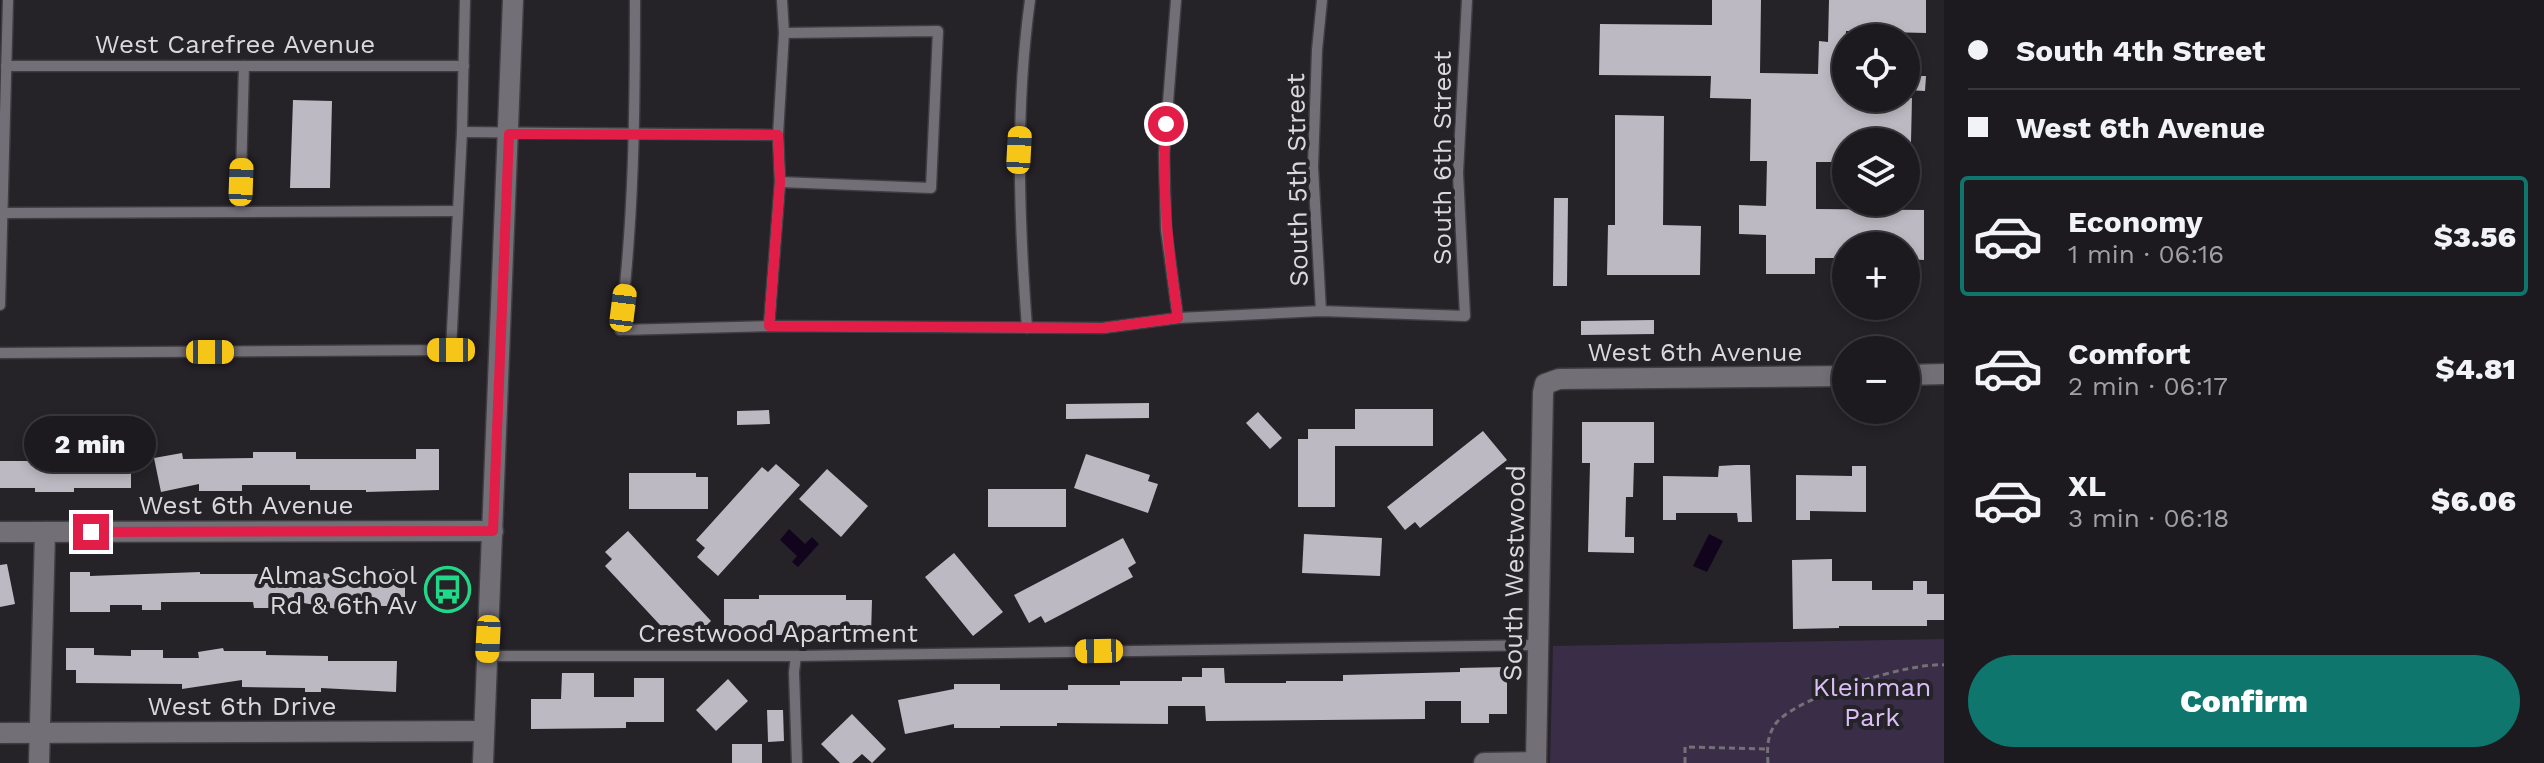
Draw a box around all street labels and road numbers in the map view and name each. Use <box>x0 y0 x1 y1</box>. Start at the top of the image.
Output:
street label: West Carefree Avenue <box>95 29 375 59</box>
street label: South 6th Street <box>1427 51 1457 265</box>
street label: South 5th Street <box>1280 73 1314 287</box>
street label: West 6th Avenue <box>1587 337 1803 367</box>
street label: South Westwood <box>1497 465 1531 681</box>
street label: West 6th Avenue <box>138 490 354 520</box>
street label: Crestwood Apartment <box>638 618 918 648</box>
street label: West 6th Drive <box>148 691 336 721</box>

